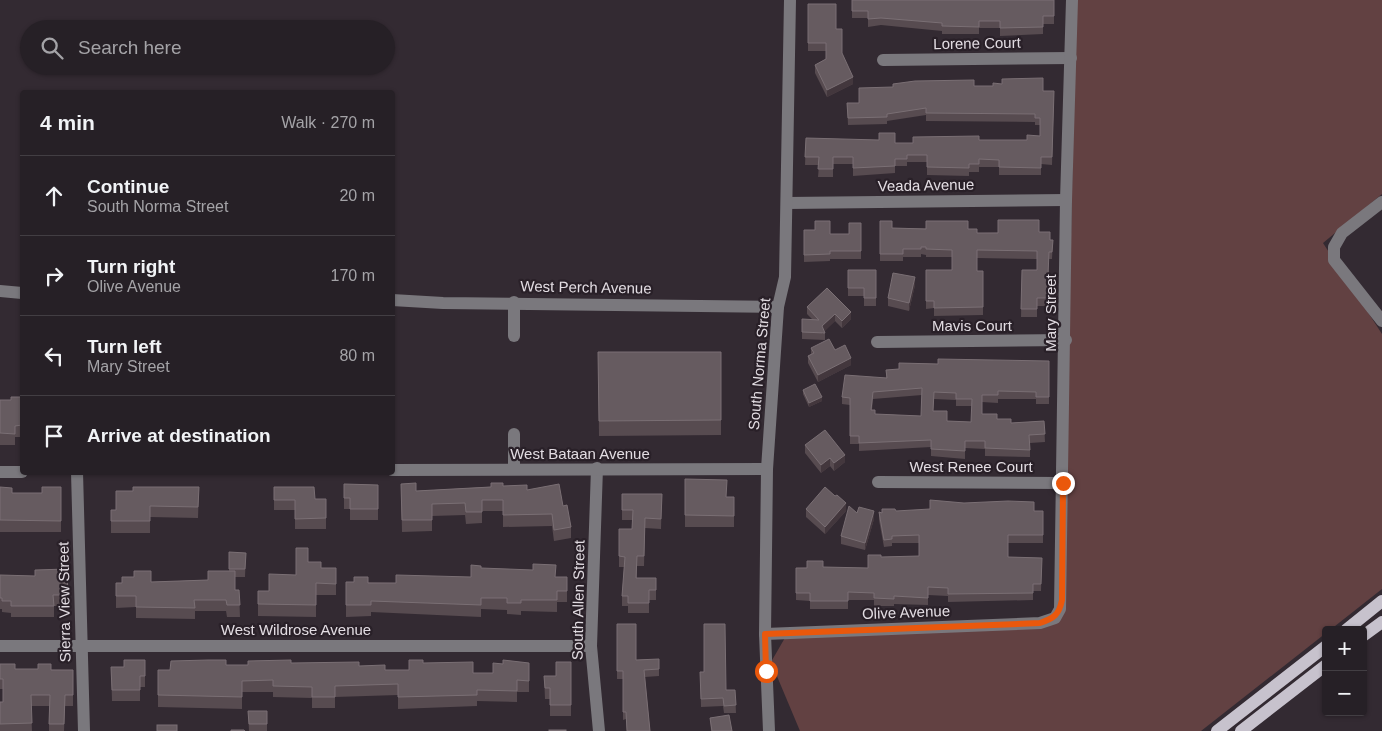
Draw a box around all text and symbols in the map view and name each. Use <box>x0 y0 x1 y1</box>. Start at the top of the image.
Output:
search box <box>20 20 395 75</box>
icon: search <box>38 34 66 62</box>
street label: Lorene Court <box>933 34 1022 52</box>
text: Search here <box>78 37 182 58</box>
text: 4 min <box>40 111 95 134</box>
text: Walk · 270 m <box>281 114 375 131</box>
text: Continue <box>87 176 169 197</box>
street label: Veada Avenue <box>878 176 974 194</box>
icon: ahead <box>40 182 68 210</box>
text: 20 m <box>339 187 375 204</box>
text: South Norma Street <box>87 198 228 215</box>
text: Turn right <box>87 256 175 277</box>
icon: right <box>40 262 68 290</box>
text: 170 m <box>331 267 375 284</box>
street label: Mary Street <box>1042 273 1059 352</box>
street label: West Perch Avenue <box>520 277 652 297</box>
text: Olive Avenue <box>87 278 181 295</box>
street label: South Norma Street <box>745 296 773 431</box>
street label: Mavis Court <box>932 317 1013 334</box>
text: Turn left <box>87 336 162 357</box>
icon: left <box>40 342 68 370</box>
text: 80 m <box>339 347 375 364</box>
text: Mary Street <box>87 358 170 375</box>
icon: arrive <box>40 422 68 450</box>
text: Arrive at destination <box>87 425 271 446</box>
street label: West Bataan Avenue <box>510 445 650 462</box>
street label: West Renee Court <box>909 458 1033 475</box>
route end <box>1052 472 1075 495</box>
street label: South Allen Street <box>568 539 588 660</box>
street label: Sierra View Street <box>54 541 74 662</box>
street label: Olive Avenue <box>862 602 950 622</box>
street label: West Wildrose Avenue <box>221 621 371 638</box>
map controls <box>1322 626 1367 716</box>
button: + <box>1322 626 1367 671</box>
route start <box>755 660 778 683</box>
button: − <box>1322 671 1367 716</box>

